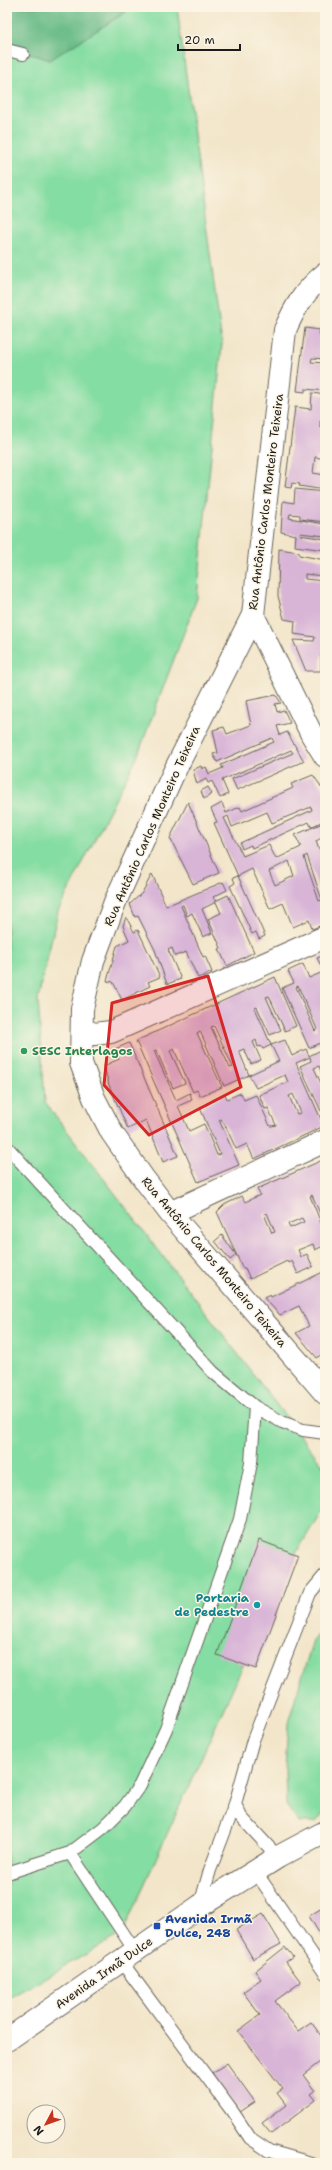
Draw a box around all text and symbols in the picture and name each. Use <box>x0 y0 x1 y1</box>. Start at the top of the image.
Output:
scale bar <box>178 26 240 52</box>
text: 20 m <box>184 32 215 48</box>
street label: Rua Antônio Carlos Monteiro Teixeira <box>245 392 287 611</box>
street label: Rua Antônio Carlos Monteiro Teixeira <box>100 723 204 929</box>
place label: SESC Interlagos <box>32 1043 133 1059</box>
marker: SESC Interlagos <box>19 1046 29 1056</box>
street label: Rua Antônio Carlos Monteiro Teixeira <box>138 1173 290 1351</box>
place label: Portaria de Pedestre <box>175 1590 250 1620</box>
marker: Portaria de Pedestre <box>252 1600 262 1610</box>
place label: Avenida Irmã Dulce, 248 <box>165 1911 253 1941</box>
marker: Avenida Irmã Dulce, 248 <box>152 1921 162 1931</box>
street label: Avenida Irmã Dulce <box>52 1933 156 2013</box>
north arrow <box>26 2104 66 2144</box>
text: N <box>30 2122 47 2138</box>

